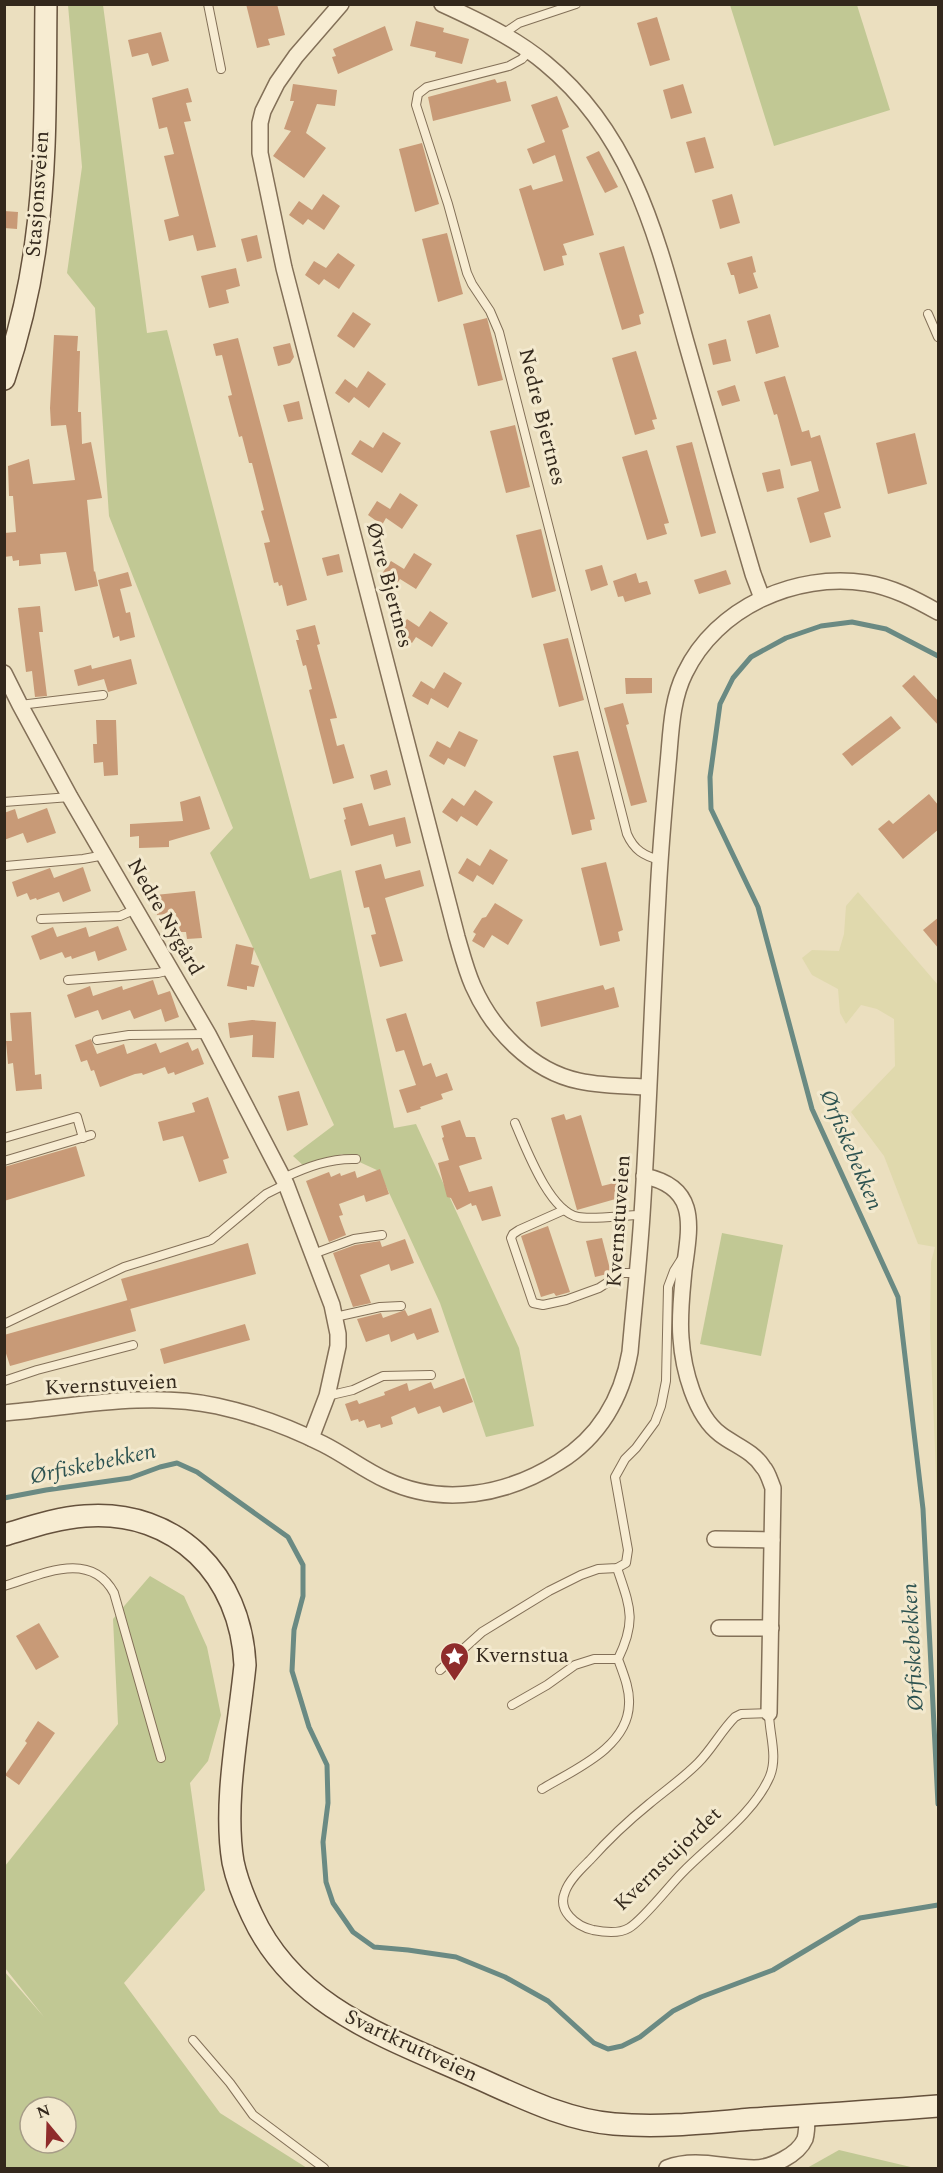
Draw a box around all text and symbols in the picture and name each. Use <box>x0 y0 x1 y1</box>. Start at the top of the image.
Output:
street label: Stasjonsveien <box>18 130 58 258</box>
street label: Nedre Bjertnes <box>509 345 575 489</box>
street label: Øvre Bjertnes <box>357 518 421 652</box>
street label: Nedre Nygård <box>118 852 212 982</box>
water label: Ørfiskebekken <box>811 1085 891 1216</box>
street label: Kvernstuveien <box>598 1154 640 1288</box>
street label: Kvernstuveien <box>44 1366 178 1404</box>
water label: Ørfiskebekken <box>27 1434 159 1493</box>
water label: Ørfiskebekken <box>893 1582 933 1712</box>
place icon: Kvernstua <box>438 1640 470 1682</box>
place label: Kvernstua <box>475 1640 570 1672</box>
street label: Kvernstujordet <box>607 1799 729 1919</box>
street label: Svartkruttveien <box>339 2001 483 2091</box>
north arrow <box>18 2095 78 2155</box>
text: N <box>33 2098 54 2125</box>

